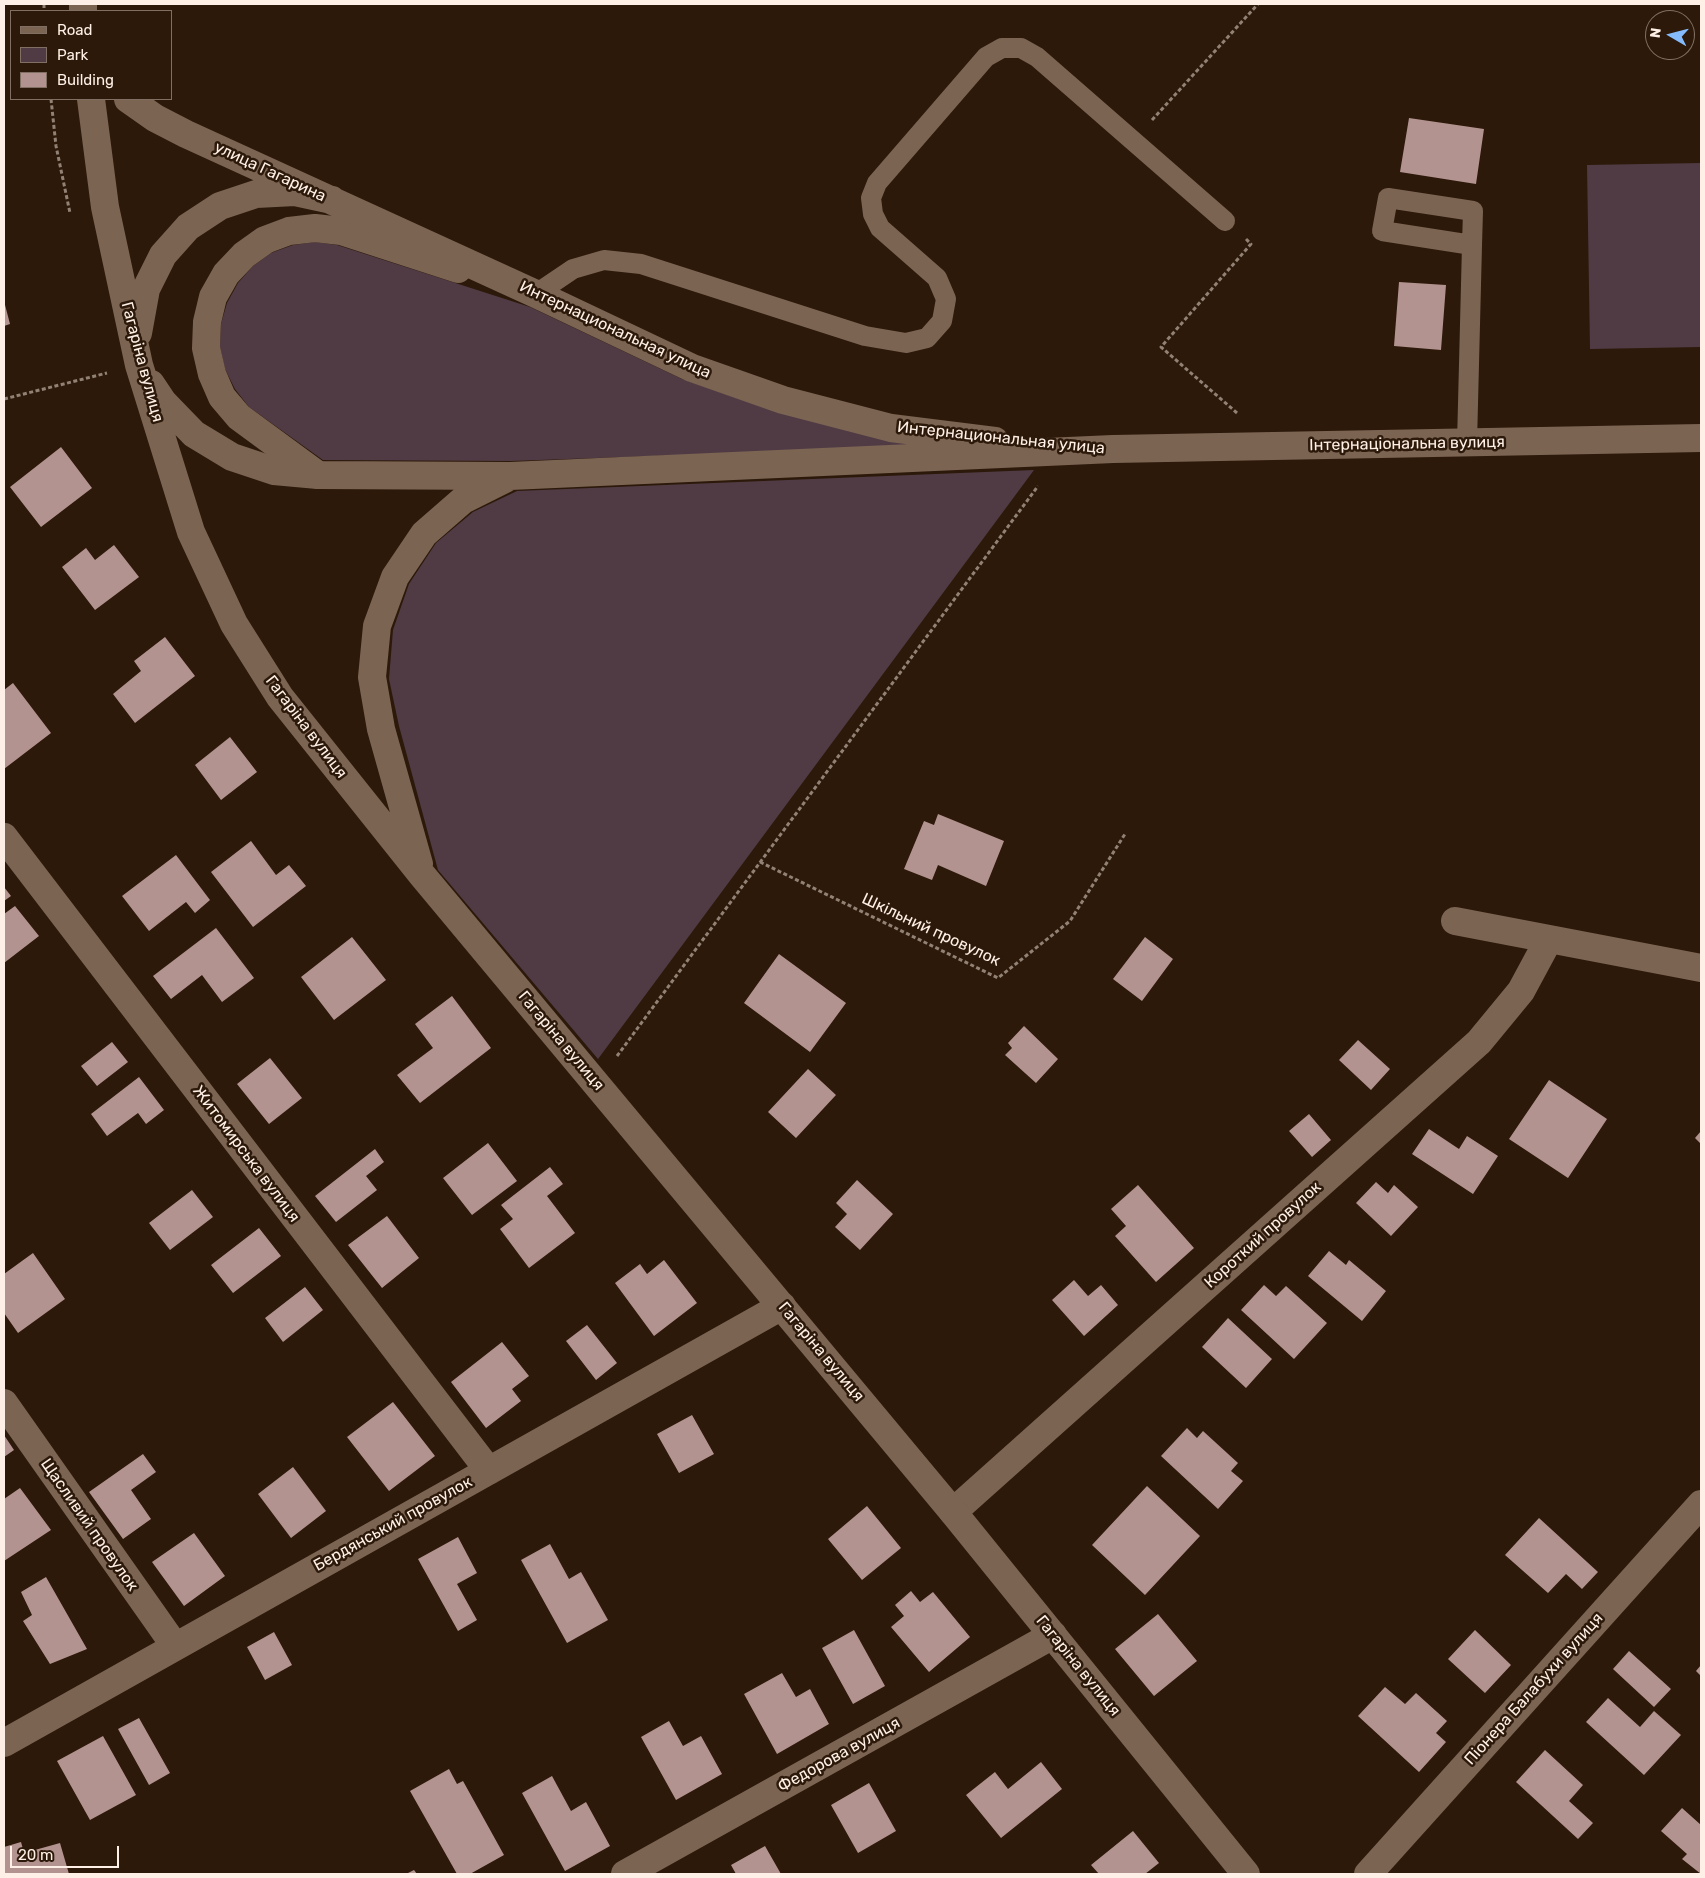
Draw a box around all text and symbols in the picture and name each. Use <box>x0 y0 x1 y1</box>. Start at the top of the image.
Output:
legend <box>10 10 172 100</box>
north arrow <box>1645 10 1695 60</box>
text: Road <box>57 21 93 39</box>
text: N <box>1647 27 1665 39</box>
text: Park <box>57 46 88 64</box>
text: Building <box>57 71 114 89</box>
street label: улица Гагарина <box>211 138 329 206</box>
street label: Интернациональная улица <box>516 277 714 383</box>
street label: Гагаріна вулиця <box>117 300 167 424</box>
street label: Интернациональная улица <box>896 418 1106 458</box>
street label: Інтернаціональна вулиця <box>1309 433 1505 455</box>
street label: Гагаріна вулиця <box>261 672 351 782</box>
street label: Шкільний провулок <box>859 889 1003 971</box>
street label: Гагаріна вулиця <box>514 987 608 1095</box>
street label: Житомирська вулиця <box>188 1082 304 1226</box>
street label: Короткий провулок <box>1201 1178 1325 1292</box>
street label: Гагаріна вулиця <box>774 1298 868 1406</box>
street label: Щасливий провулок <box>36 1455 142 1595</box>
street label: Бердянський провулок <box>310 1472 476 1576</box>
street label: Піонера Балабухи вулиця <box>1461 1609 1607 1769</box>
street label: Гагаріна вулиця <box>1032 1612 1124 1720</box>
street label: Федорова вулиця <box>775 1713 903 1797</box>
scale bar <box>12 1836 121 1868</box>
text: 20 m <box>18 1846 53 1864</box>

